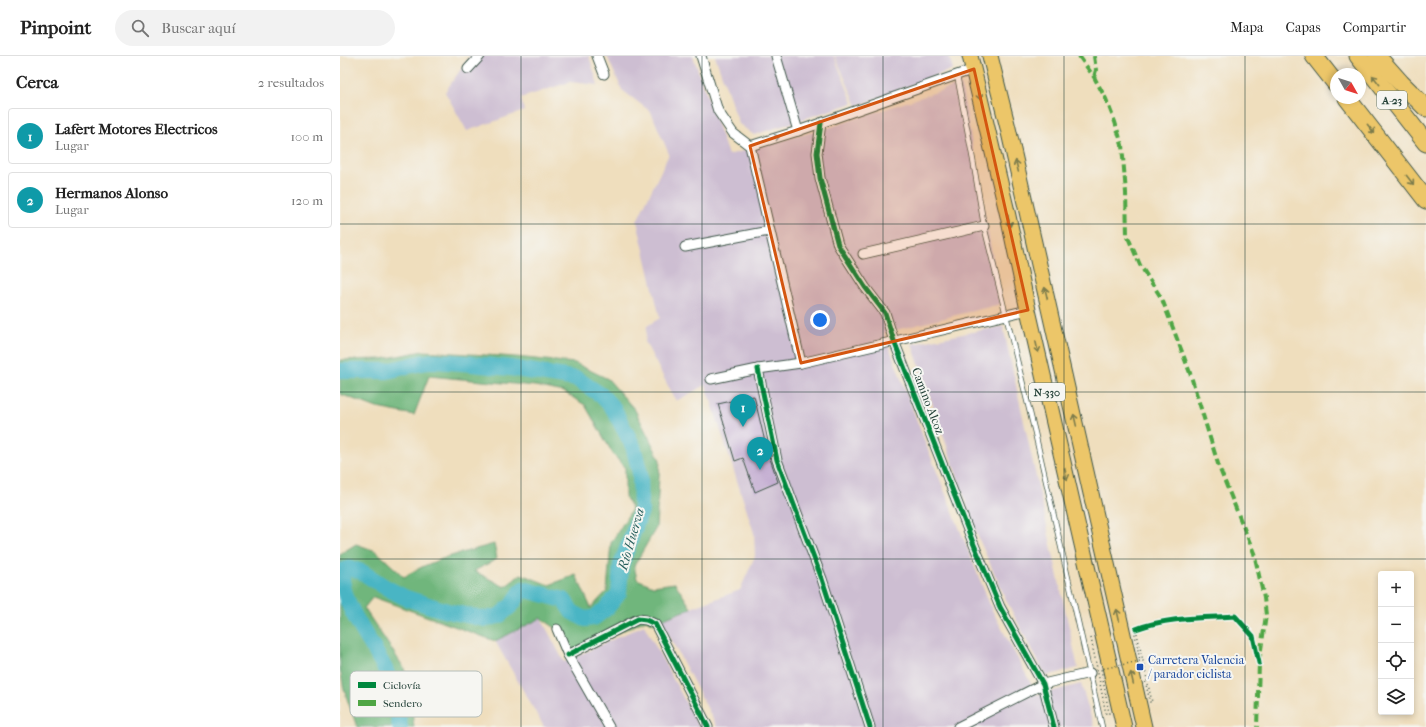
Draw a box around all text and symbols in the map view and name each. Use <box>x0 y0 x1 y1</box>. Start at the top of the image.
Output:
search box <box>115 10 395 46</box>
text: Pinpoint <box>20 17 91 39</box>
icon: search <box>129 17 151 39</box>
text: Buscar aquí <box>161 19 236 37</box>
text: Mapa <box>1230 19 1264 36</box>
text: Capas <box>1286 19 1321 36</box>
text: Compartir <box>1343 19 1406 36</box>
north arrow <box>1330 68 1366 104</box>
text: Cerca <box>16 72 58 92</box>
one-way arrow <box>1372 74 1380 85</box>
text: 2 resultados <box>258 75 324 90</box>
one-way arrow <box>976 87 984 100</box>
road number: A-23 <box>1377 91 1407 109</box>
text: Lafert Motores Electricos <box>55 120 218 138</box>
one-way arrow <box>1366 123 1375 134</box>
text: 1 <box>28 129 32 144</box>
text: 100 m <box>290 129 323 144</box>
one-way arrow <box>768 134 781 141</box>
text: Lugar <box>55 138 89 153</box>
one-way arrow <box>1013 160 1021 173</box>
one-way arrow <box>1406 175 1415 186</box>
text: Hermanos Alonso <box>55 184 168 202</box>
text: 2 <box>27 193 33 208</box>
text: 120 m <box>291 193 323 208</box>
text: Lugar <box>55 202 89 217</box>
one-way arrow <box>1005 214 1013 227</box>
one-way arrow <box>1042 287 1050 300</box>
your location <box>810 310 830 330</box>
one-way arrow <box>1033 341 1041 354</box>
street label: Camino Alcoz <box>909 366 947 437</box>
road number: N-330 <box>1029 383 1065 401</box>
pin: 1 <box>730 394 756 427</box>
one-way arrow <box>1070 414 1078 427</box>
pin: 2 <box>747 437 773 470</box>
one-way arrow <box>1063 467 1071 480</box>
water label: Río Huerva <box>615 506 647 573</box>
map controls <box>1378 571 1414 715</box>
button: + <box>1378 571 1414 607</box>
button: − <box>1378 607 1414 643</box>
one-way arrow <box>1114 609 1122 622</box>
button: locate <box>1378 643 1414 679</box>
place label: Carretera Valencia / parador ciclista <box>1147 653 1245 681</box>
marker: Carretera Valencia / parador ciclista <box>1135 662 1145 672</box>
legend <box>350 671 482 717</box>
one-way arrow <box>1128 672 1136 685</box>
text: Ciclovía <box>383 679 421 692</box>
button: layers <box>1378 679 1414 715</box>
text: Sendero <box>383 697 422 710</box>

